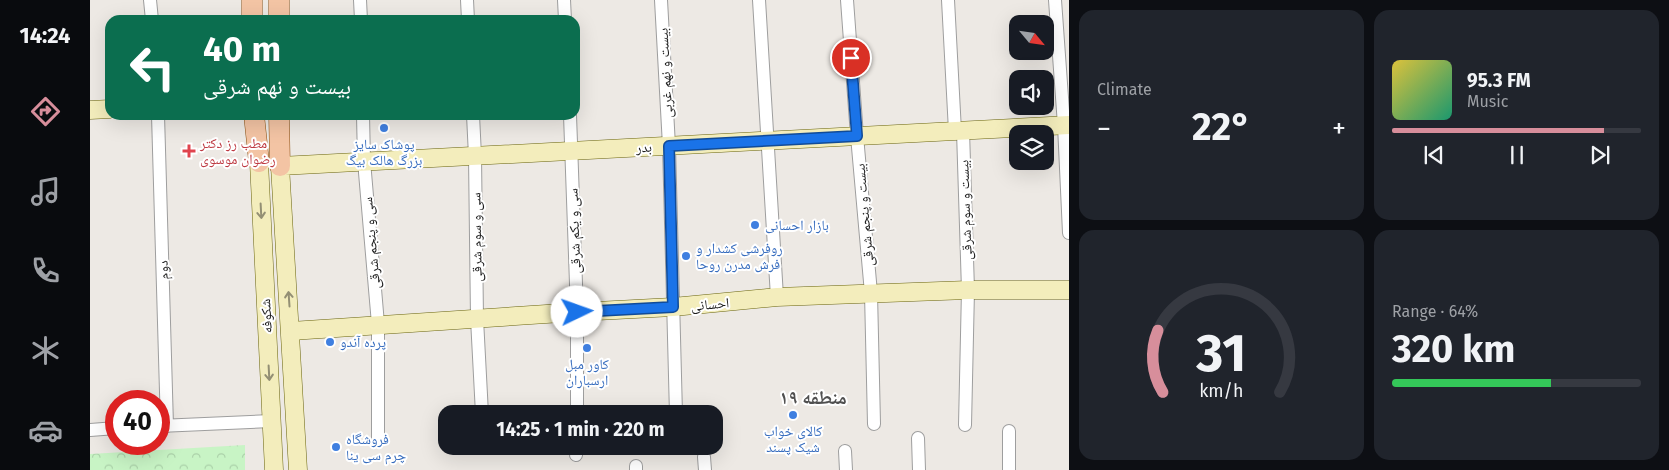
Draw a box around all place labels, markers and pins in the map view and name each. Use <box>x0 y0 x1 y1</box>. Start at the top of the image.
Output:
pin <box>830 37 872 79</box>
marker: پوشاک سایز بزرگ هالک بیگ <box>378 122 390 134</box>
place label: مطب رز دکتر رضوان موسوی <box>199 135 276 168</box>
place label: پوشاک سایز بزرگ هالک بیگ <box>346 136 422 169</box>
marker: مطب رز دکتر رضوان موسوی <box>182 144 196 158</box>
place label: بازار احسانی <box>765 217 829 234</box>
marker: بازار احسانی <box>749 219 761 231</box>
place label: روفرشی کشدار و فرش مدرن روحا <box>696 240 783 273</box>
marker: روفرشی کشدار و فرش مدرن روحا <box>680 250 692 262</box>
place label: پرده آندو <box>340 334 386 351</box>
marker: پرده آندو <box>324 336 336 348</box>
marker: كاور مبل ارسباران <box>581 342 593 354</box>
place label: كاور مبل ارسباران <box>565 356 609 389</box>
marker: کالای خواب شیک پسند <box>787 409 799 421</box>
place label: کالای خواب شیک پسند <box>764 423 822 456</box>
place label: فروشگاه چرم سی ینا <box>346 431 406 465</box>
marker: فروشگاه چرم سی ینا <box>330 441 342 453</box>

